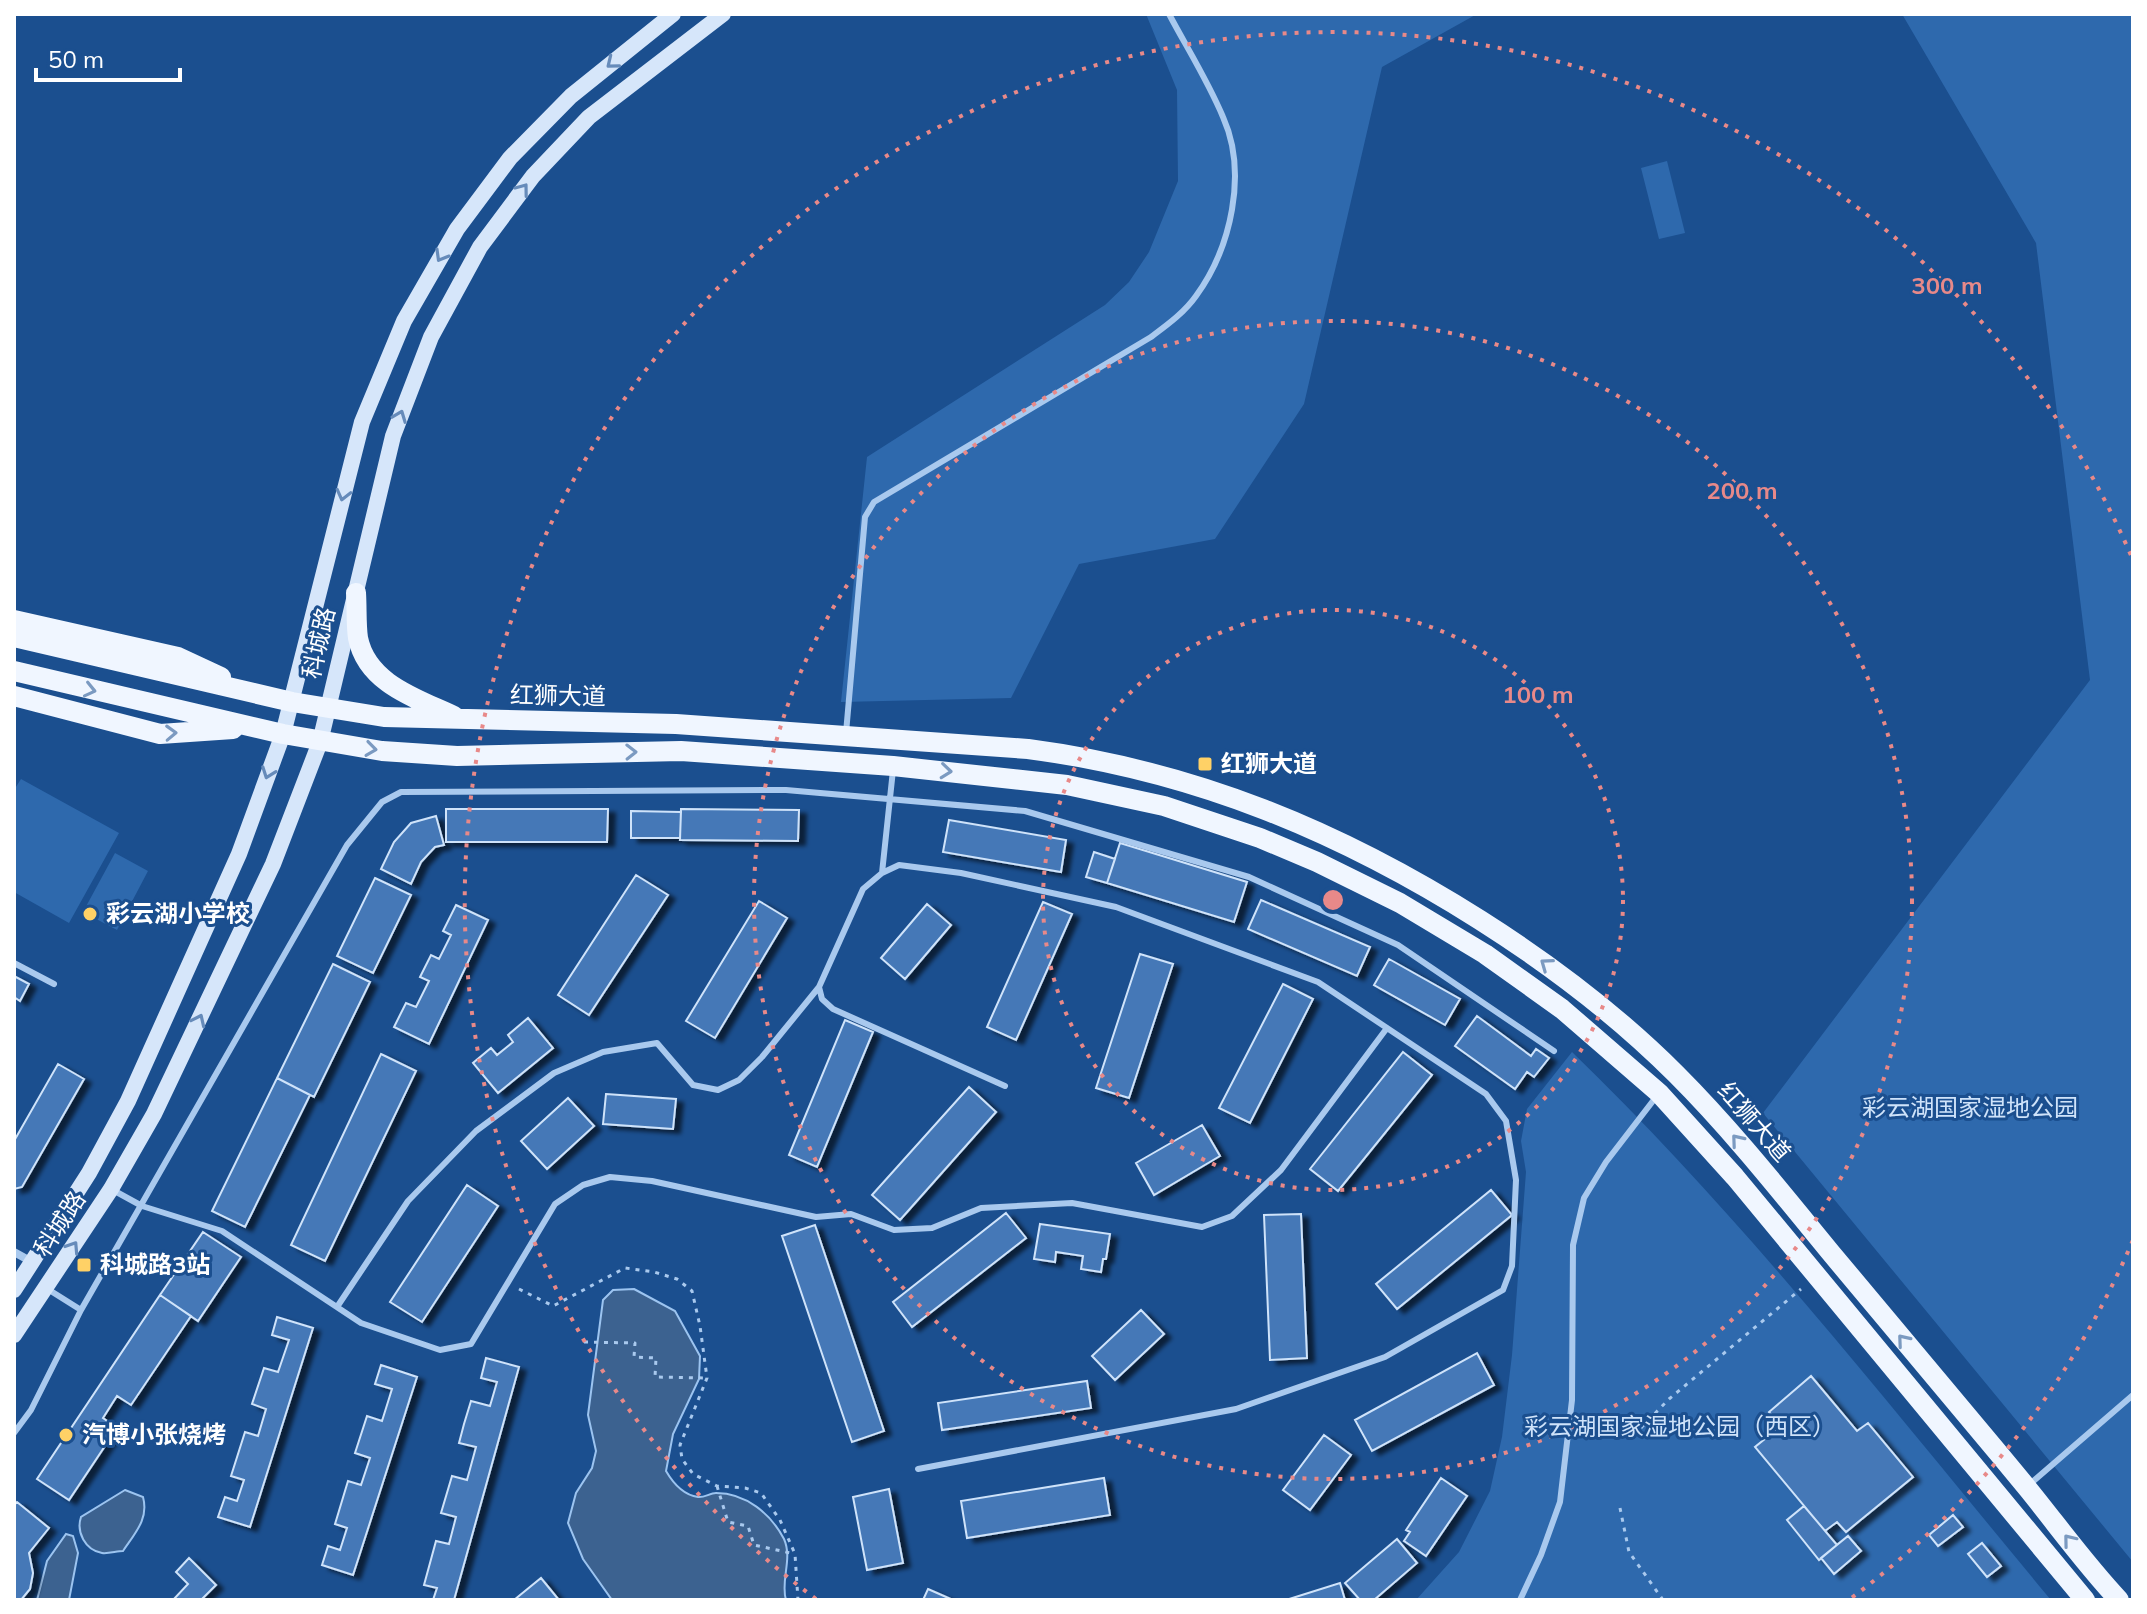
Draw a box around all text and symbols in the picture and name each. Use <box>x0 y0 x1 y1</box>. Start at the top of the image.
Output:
scale bar <box>36 32 180 82</box>
text: 50 m <box>48 44 104 74</box>
one-way arrow <box>606 53 621 67</box>
one-way arrow <box>514 183 528 198</box>
one-way arrow <box>435 247 451 262</box>
text: 300 m <box>1911 270 1983 300</box>
one-way arrow <box>390 410 407 424</box>
text: 200 m <box>1706 475 1778 505</box>
one-way arrow <box>336 488 353 502</box>
street label: 科城路 <box>295 604 341 681</box>
street label: 红狮大道 <box>510 679 606 711</box>
text: 100 m <box>1502 679 1574 709</box>
one-way arrow <box>82 680 96 697</box>
one-way arrow <box>165 725 178 742</box>
one-way arrow <box>365 740 378 757</box>
one-way arrow <box>625 743 638 761</box>
place label: 红狮大道 <box>1221 748 1317 778</box>
marker: 红狮大道 <box>1196 755 1214 773</box>
one-way arrow <box>940 762 953 779</box>
one-way arrow <box>262 765 278 779</box>
centre of rings <box>1319 886 1347 914</box>
place label: 彩云湖小学校 <box>106 898 250 928</box>
marker: 彩云湖小学校 <box>81 905 99 923</box>
one-way arrow <box>1541 959 1555 974</box>
one-way arrow <box>189 1013 205 1028</box>
street label: 红狮大道 <box>1712 1075 1798 1167</box>
park label: 彩云湖国家湿地公园 <box>1862 1092 2078 1122</box>
one-way arrow <box>1732 1135 1747 1149</box>
street label: 科城路 <box>27 1185 91 1262</box>
one-way arrow <box>64 1241 79 1256</box>
place label: 科城路3站 <box>100 1249 210 1279</box>
marker: 科城路3站 <box>75 1256 93 1274</box>
one-way arrow <box>1898 1335 1913 1349</box>
park label: 彩云湖国家湿地公园（西区） <box>1524 1411 1836 1441</box>
place label: 汽博小张烧烤 <box>82 1419 226 1449</box>
marker: 汽博小张烧烤 <box>57 1426 75 1444</box>
one-way arrow <box>2064 1535 2079 1549</box>

